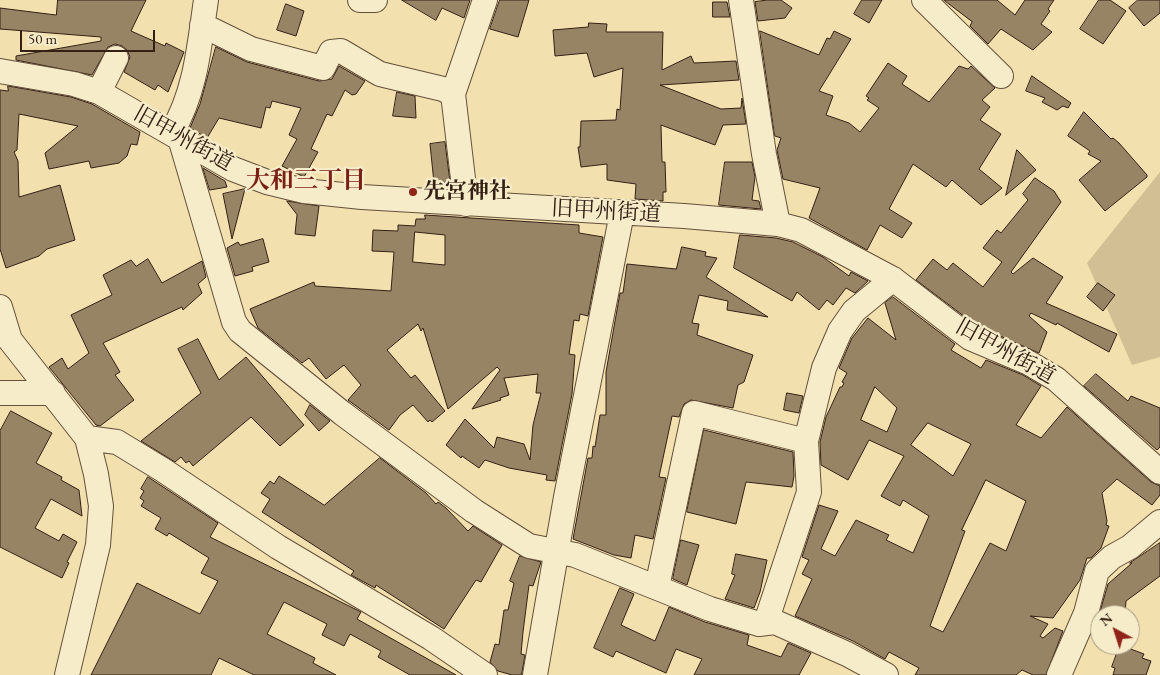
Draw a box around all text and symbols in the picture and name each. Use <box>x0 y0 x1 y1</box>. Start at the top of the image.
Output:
scale bar <box>22 20 158 52</box>
text: 50 m <box>28 29 57 48</box>
street label: 旧甲州街道 <box>128 101 238 177</box>
district label: 大和三丁目 <box>246 167 366 195</box>
place label: 先宮神社 <box>423 179 511 205</box>
marker: 先宮神社 <box>407 186 419 198</box>
street label: 旧甲州街道 <box>550 196 662 228</box>
street label: 旧甲州街道 <box>950 314 1060 390</box>
north arrow <box>1090 605 1140 655</box>
text: N <box>1096 609 1116 630</box>

